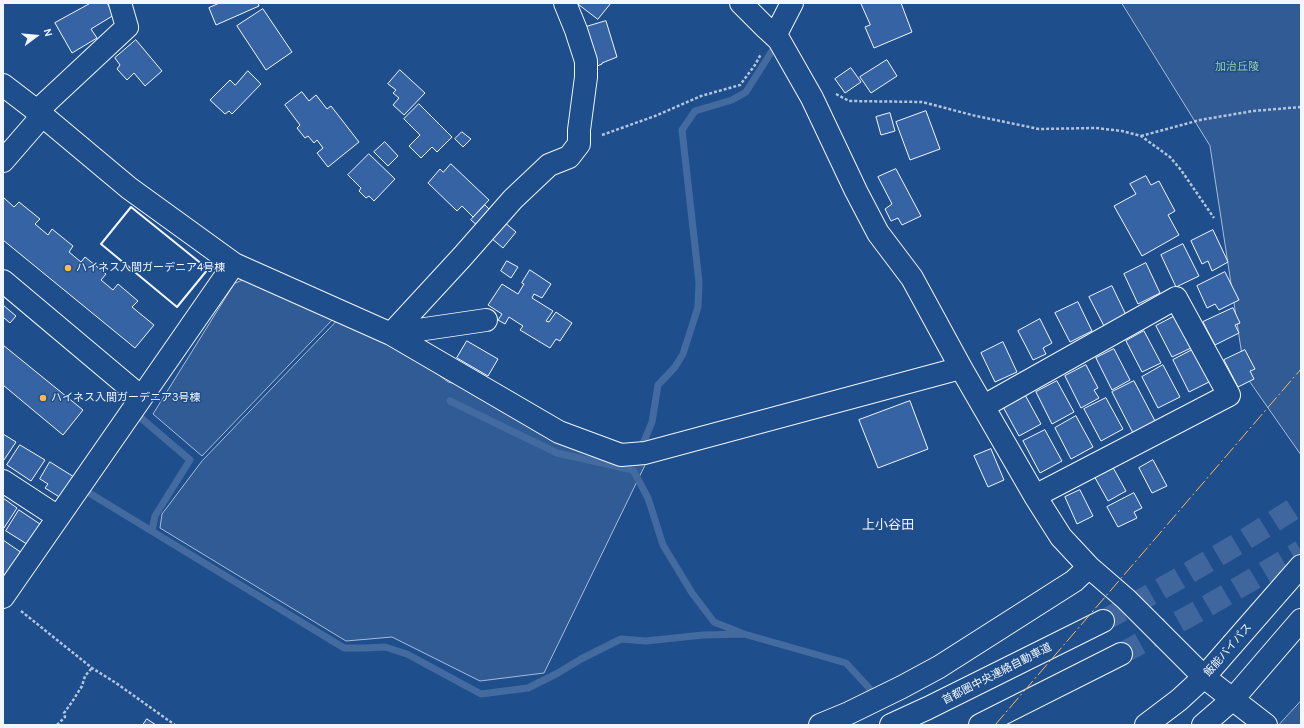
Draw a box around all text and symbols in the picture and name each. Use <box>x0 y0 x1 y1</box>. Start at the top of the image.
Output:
north arrow <box>16 16 56 56</box>
text: N <box>41 27 55 38</box>
park label: 加治丘陵 <box>1215 60 1259 74</box>
place label: ハイネス入間ガーデニア4号棟 <box>76 261 225 275</box>
marker: ハイネス入間ガーデニア4号棟 <box>63 263 73 273</box>
place label: ハイネス入間ガーデニア3号棟 <box>51 391 200 405</box>
marker: ハイネス入間ガーデニア3号棟 <box>38 393 48 403</box>
district label: 上小谷田 <box>862 517 914 533</box>
street label: 飯能バイパス <box>1201 621 1255 679</box>
street label: 首都圏中央連絡自動車道 <box>940 641 1054 707</box>

